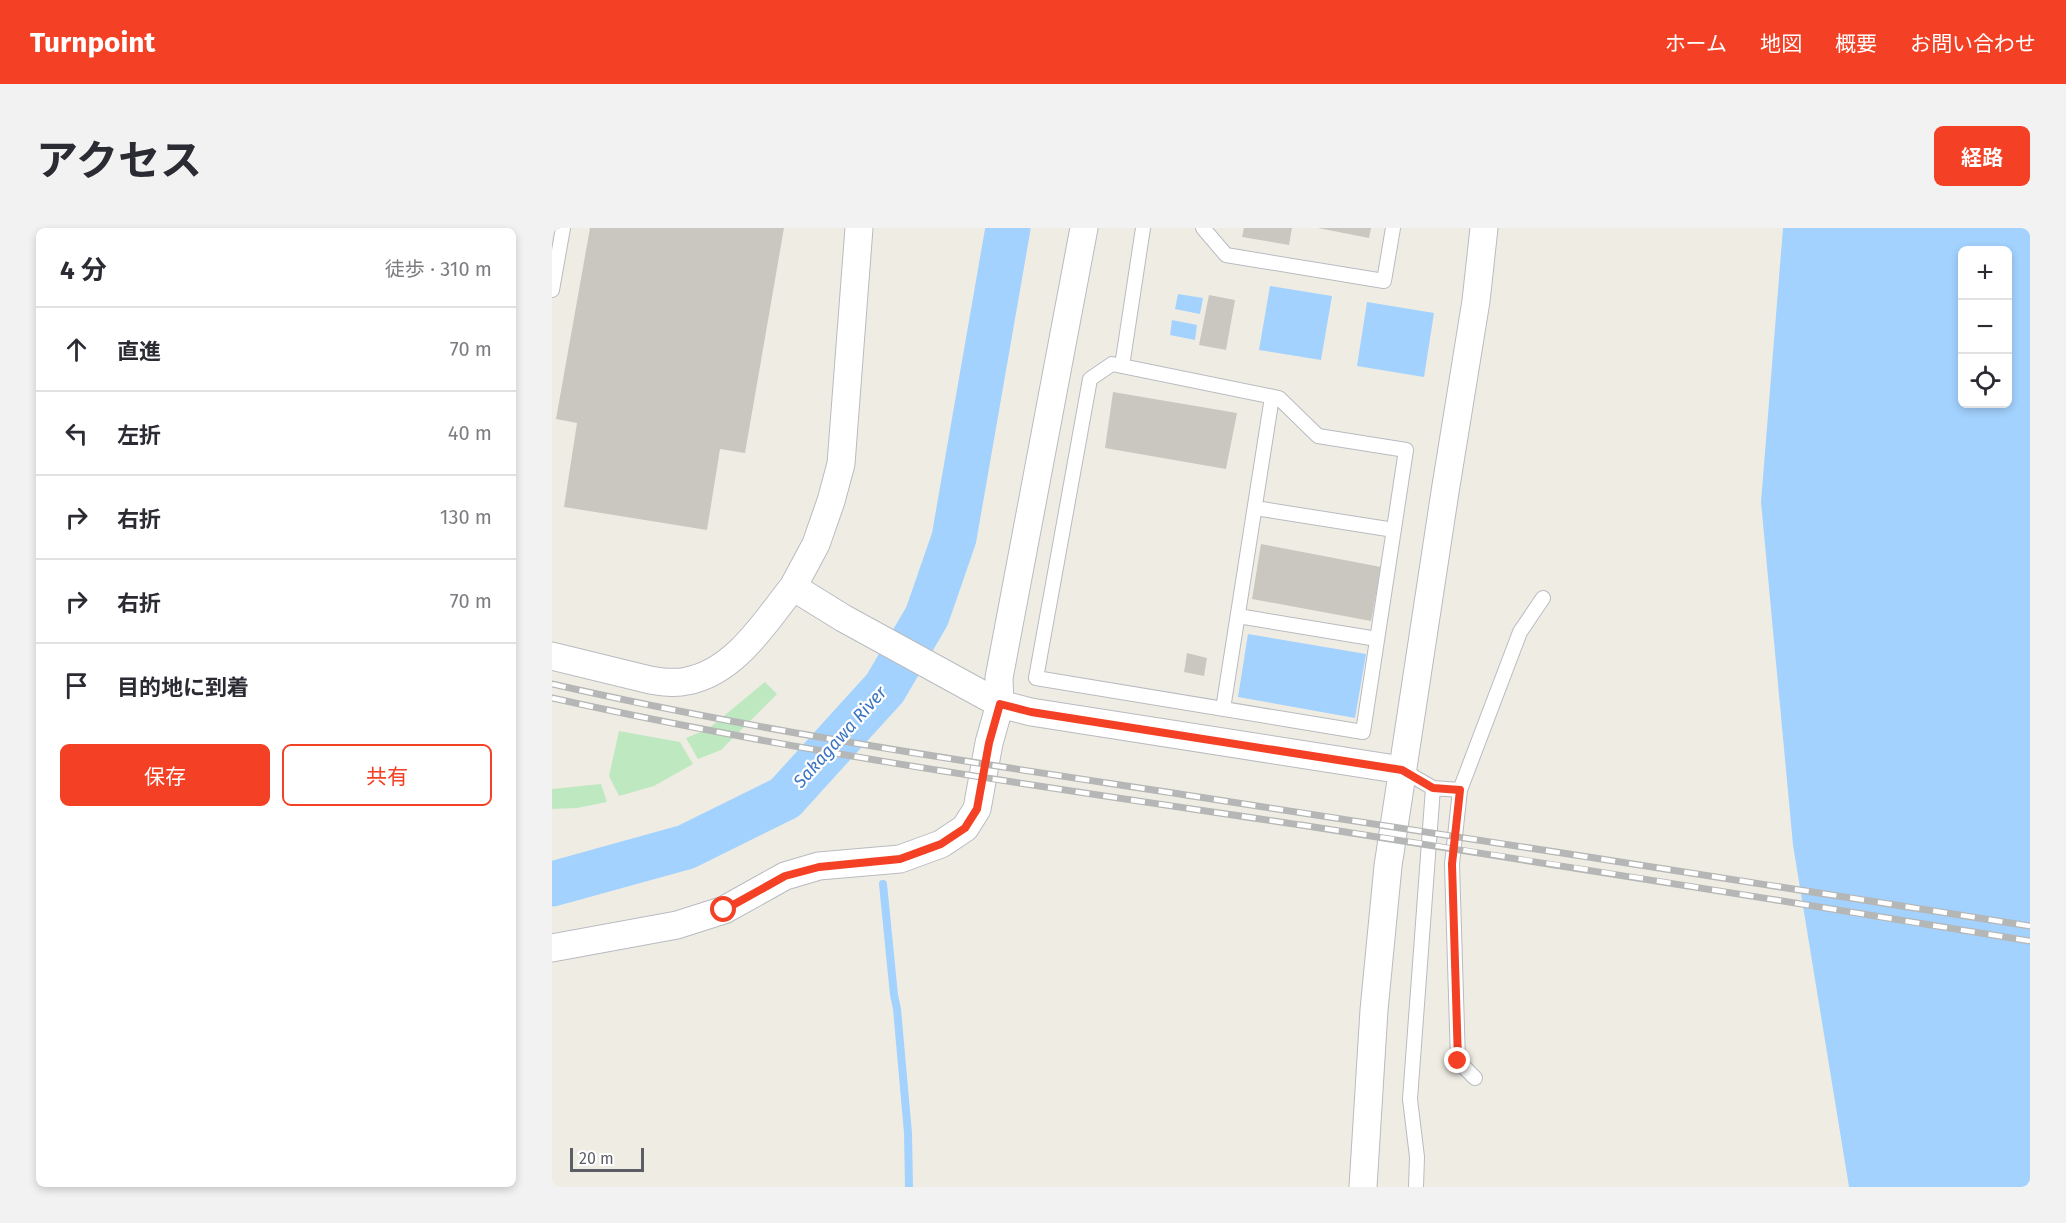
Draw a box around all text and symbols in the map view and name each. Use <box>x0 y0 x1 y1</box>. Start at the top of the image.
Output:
text: Turnpoint <box>30 26 155 59</box>
text: ホーム <box>1665 31 1727 57</box>
text: 地図 <box>1760 31 1802 57</box>
text: 概要 <box>1835 31 1877 57</box>
text: お問い合わせ <box>1910 31 2036 57</box>
button: 経路 <box>1934 126 2030 186</box>
text: アクセス <box>36 136 202 186</box>
map controls <box>1958 246 2012 408</box>
button: + <box>1958 246 2012 300</box>
text: 4 分 <box>60 255 107 286</box>
text: 徒歩 · 310 m <box>385 257 492 281</box>
button: − <box>1958 300 2012 354</box>
icon: ahead <box>60 333 93 366</box>
text: 70 m <box>450 337 492 361</box>
text: 直進 <box>117 338 161 365</box>
button: locate <box>1958 354 2012 408</box>
icon: left <box>60 417 93 450</box>
text: 40 m <box>448 421 492 445</box>
text: 左折 <box>117 422 161 449</box>
icon: right <box>60 501 93 534</box>
text: 130 m <box>440 505 492 529</box>
text: 右折 <box>117 506 161 533</box>
icon: right <box>60 585 93 618</box>
text: 70 m <box>450 589 492 613</box>
text: 右折 <box>117 590 161 617</box>
icon: arrive <box>60 669 93 702</box>
text: 目的地に到着 <box>117 674 249 701</box>
water label: Sakagawa River <box>788 681 892 793</box>
button: 保存 <box>60 744 270 806</box>
button: 共有 <box>282 744 492 806</box>
route start <box>710 896 736 922</box>
route end <box>1444 1047 1470 1073</box>
scale bar <box>570 1145 644 1172</box>
text: 20 m <box>579 1149 614 1168</box>

